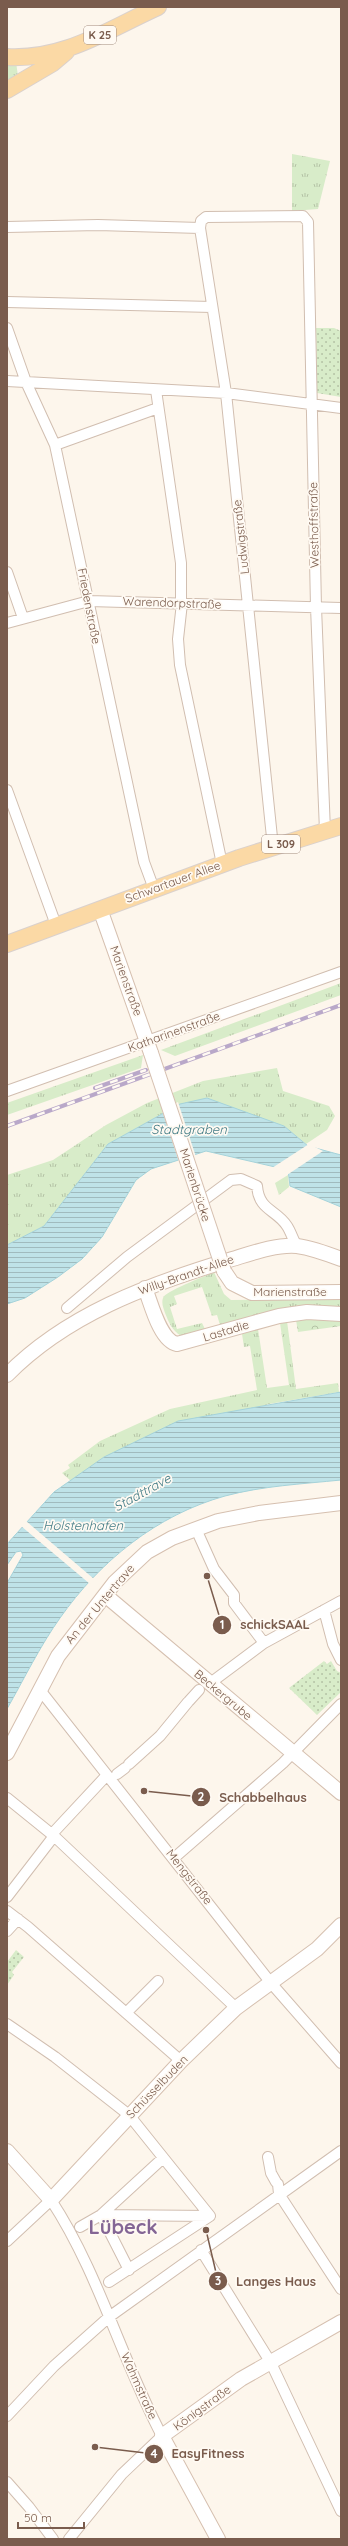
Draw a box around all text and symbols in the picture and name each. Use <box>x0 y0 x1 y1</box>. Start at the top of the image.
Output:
road number: K 25 <box>84 26 116 44</box>
street label: Westhoffstraße <box>305 482 322 568</box>
street label: Ludwigstraße <box>229 499 252 575</box>
street label: Friedenstraße <box>75 567 104 645</box>
street label: Warendorpstraße <box>122 593 222 612</box>
road number: L 309 <box>262 835 300 853</box>
street label: Schwartauer Allee <box>123 857 223 906</box>
street label: Marienstraße <box>107 944 146 1018</box>
street label: Katharinenstraße <box>126 1008 222 1055</box>
water label: Stadtgraben <box>151 1121 227 1137</box>
street label: Marienbrücke <box>177 1146 214 1223</box>
street label: Willy-Brandt-Allee <box>136 1251 236 1298</box>
street label: Marienstraße <box>253 1284 327 1299</box>
street label: Lastadie <box>201 1316 251 1345</box>
water label: Stadttrave <box>111 1469 174 1514</box>
water label: Holstenhafen <box>43 1517 123 1533</box>
street label: An der Untertrave <box>62 1561 137 1647</box>
callout: schickSAAL <box>212 1612 318 1637</box>
text: schickSAAL <box>240 1616 310 1632</box>
text: 1 <box>220 1617 224 1632</box>
street label: Beckergrube <box>191 1666 256 1723</box>
callout: Schabbelhaus <box>191 1785 314 1810</box>
text: 2 <box>198 1789 205 1804</box>
text: Schabbelhaus <box>219 1789 307 1805</box>
street label: Mengstraße <box>163 1846 216 1908</box>
street label: Schüsselbuden <box>123 2052 191 2122</box>
district label: Lübeck <box>88 2214 158 2239</box>
callout: Langes Haus <box>208 2269 324 2294</box>
text: 3 <box>215 2273 221 2288</box>
text: Langes Haus <box>236 2273 316 2289</box>
street label: Wahmstraße <box>118 2350 161 2422</box>
street label: Königstraße <box>170 2381 234 2434</box>
callout: EasyFitness <box>144 2441 253 2466</box>
text: EasyFitness <box>171 2445 245 2461</box>
text: 4 <box>150 2446 158 2461</box>
scale bar <box>18 2504 84 2530</box>
text: 50 m <box>24 2510 52 2525</box>

